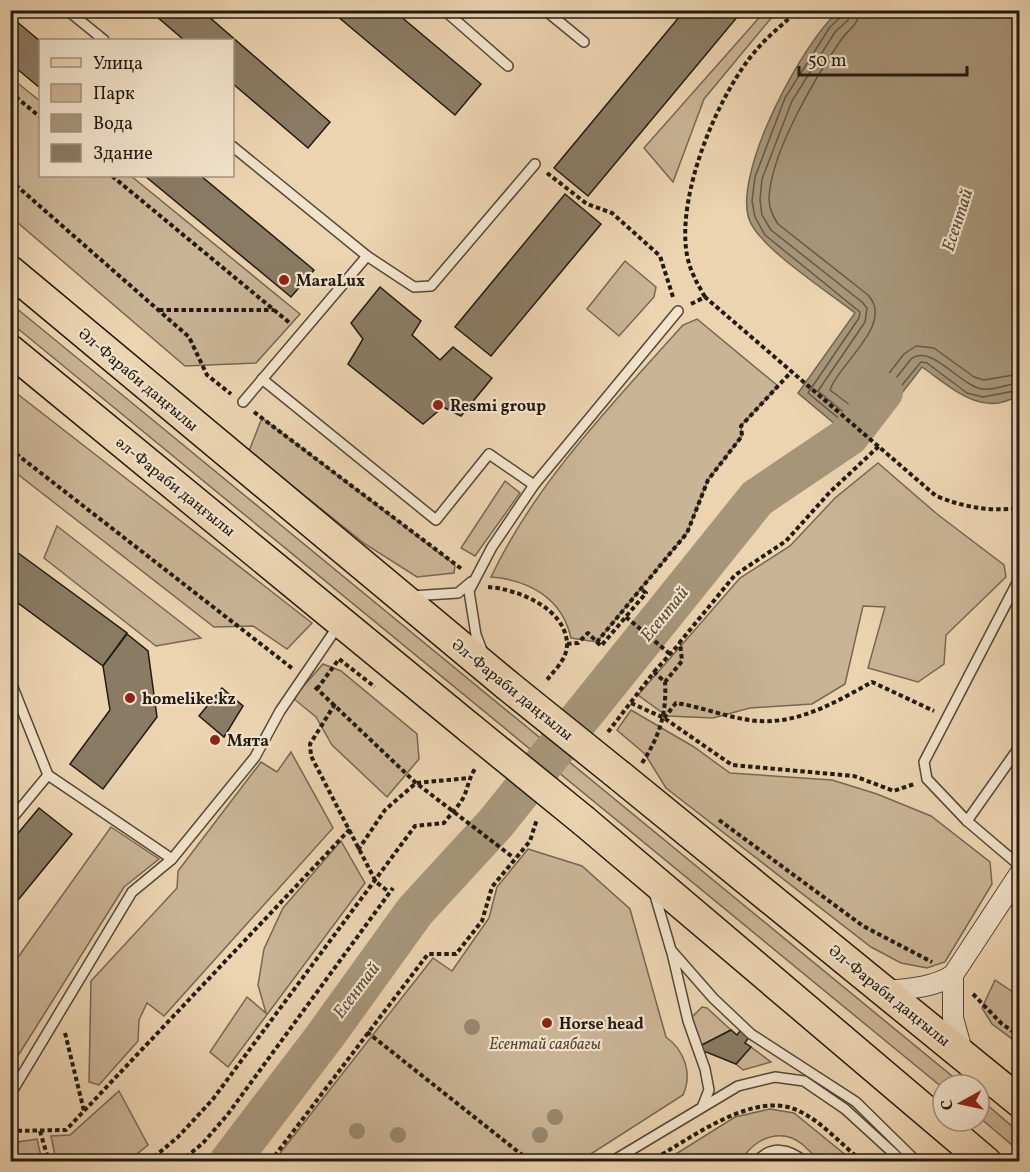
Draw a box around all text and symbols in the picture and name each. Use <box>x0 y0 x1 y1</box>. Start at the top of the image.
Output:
legend <box>39 39 234 177</box>
scale bar <box>799 39 967 77</box>
text: 50 m <box>808 49 847 74</box>
text: Улица <box>93 52 143 77</box>
text: Парк <box>93 82 135 107</box>
text: Вода <box>93 112 133 137</box>
text: Здание <box>93 142 153 167</box>
water label: Есентай <box>937 186 980 255</box>
place label: MaraLux <box>296 271 365 293</box>
marker: MaraLux <box>277 273 291 287</box>
street label: Әл-Фараби даңғылы <box>73 324 202 437</box>
place label: Resmi group <box>450 396 546 418</box>
marker: Resmi group <box>431 398 445 412</box>
street label: әл-Фараби даңғылы <box>110 432 239 543</box>
water label: Есентай <box>635 582 695 648</box>
street label: Әл-Фараби даңғылы <box>446 635 577 746</box>
place label: homelike.kz <box>142 689 236 711</box>
marker: homelike.kz <box>123 691 137 705</box>
place label: Мята <box>227 731 269 753</box>
marker: Мята <box>208 733 222 747</box>
street label: Әл-Фараби даңғылы <box>823 941 954 1052</box>
water label: Есентай <box>328 958 387 1024</box>
place label: Horse head <box>559 1014 644 1036</box>
marker: Horse head <box>540 1016 554 1030</box>
park label: Есентай саябағы <box>489 1034 601 1056</box>
north arrow <box>931 1073 991 1133</box>
text: С <box>937 1098 960 1111</box>

